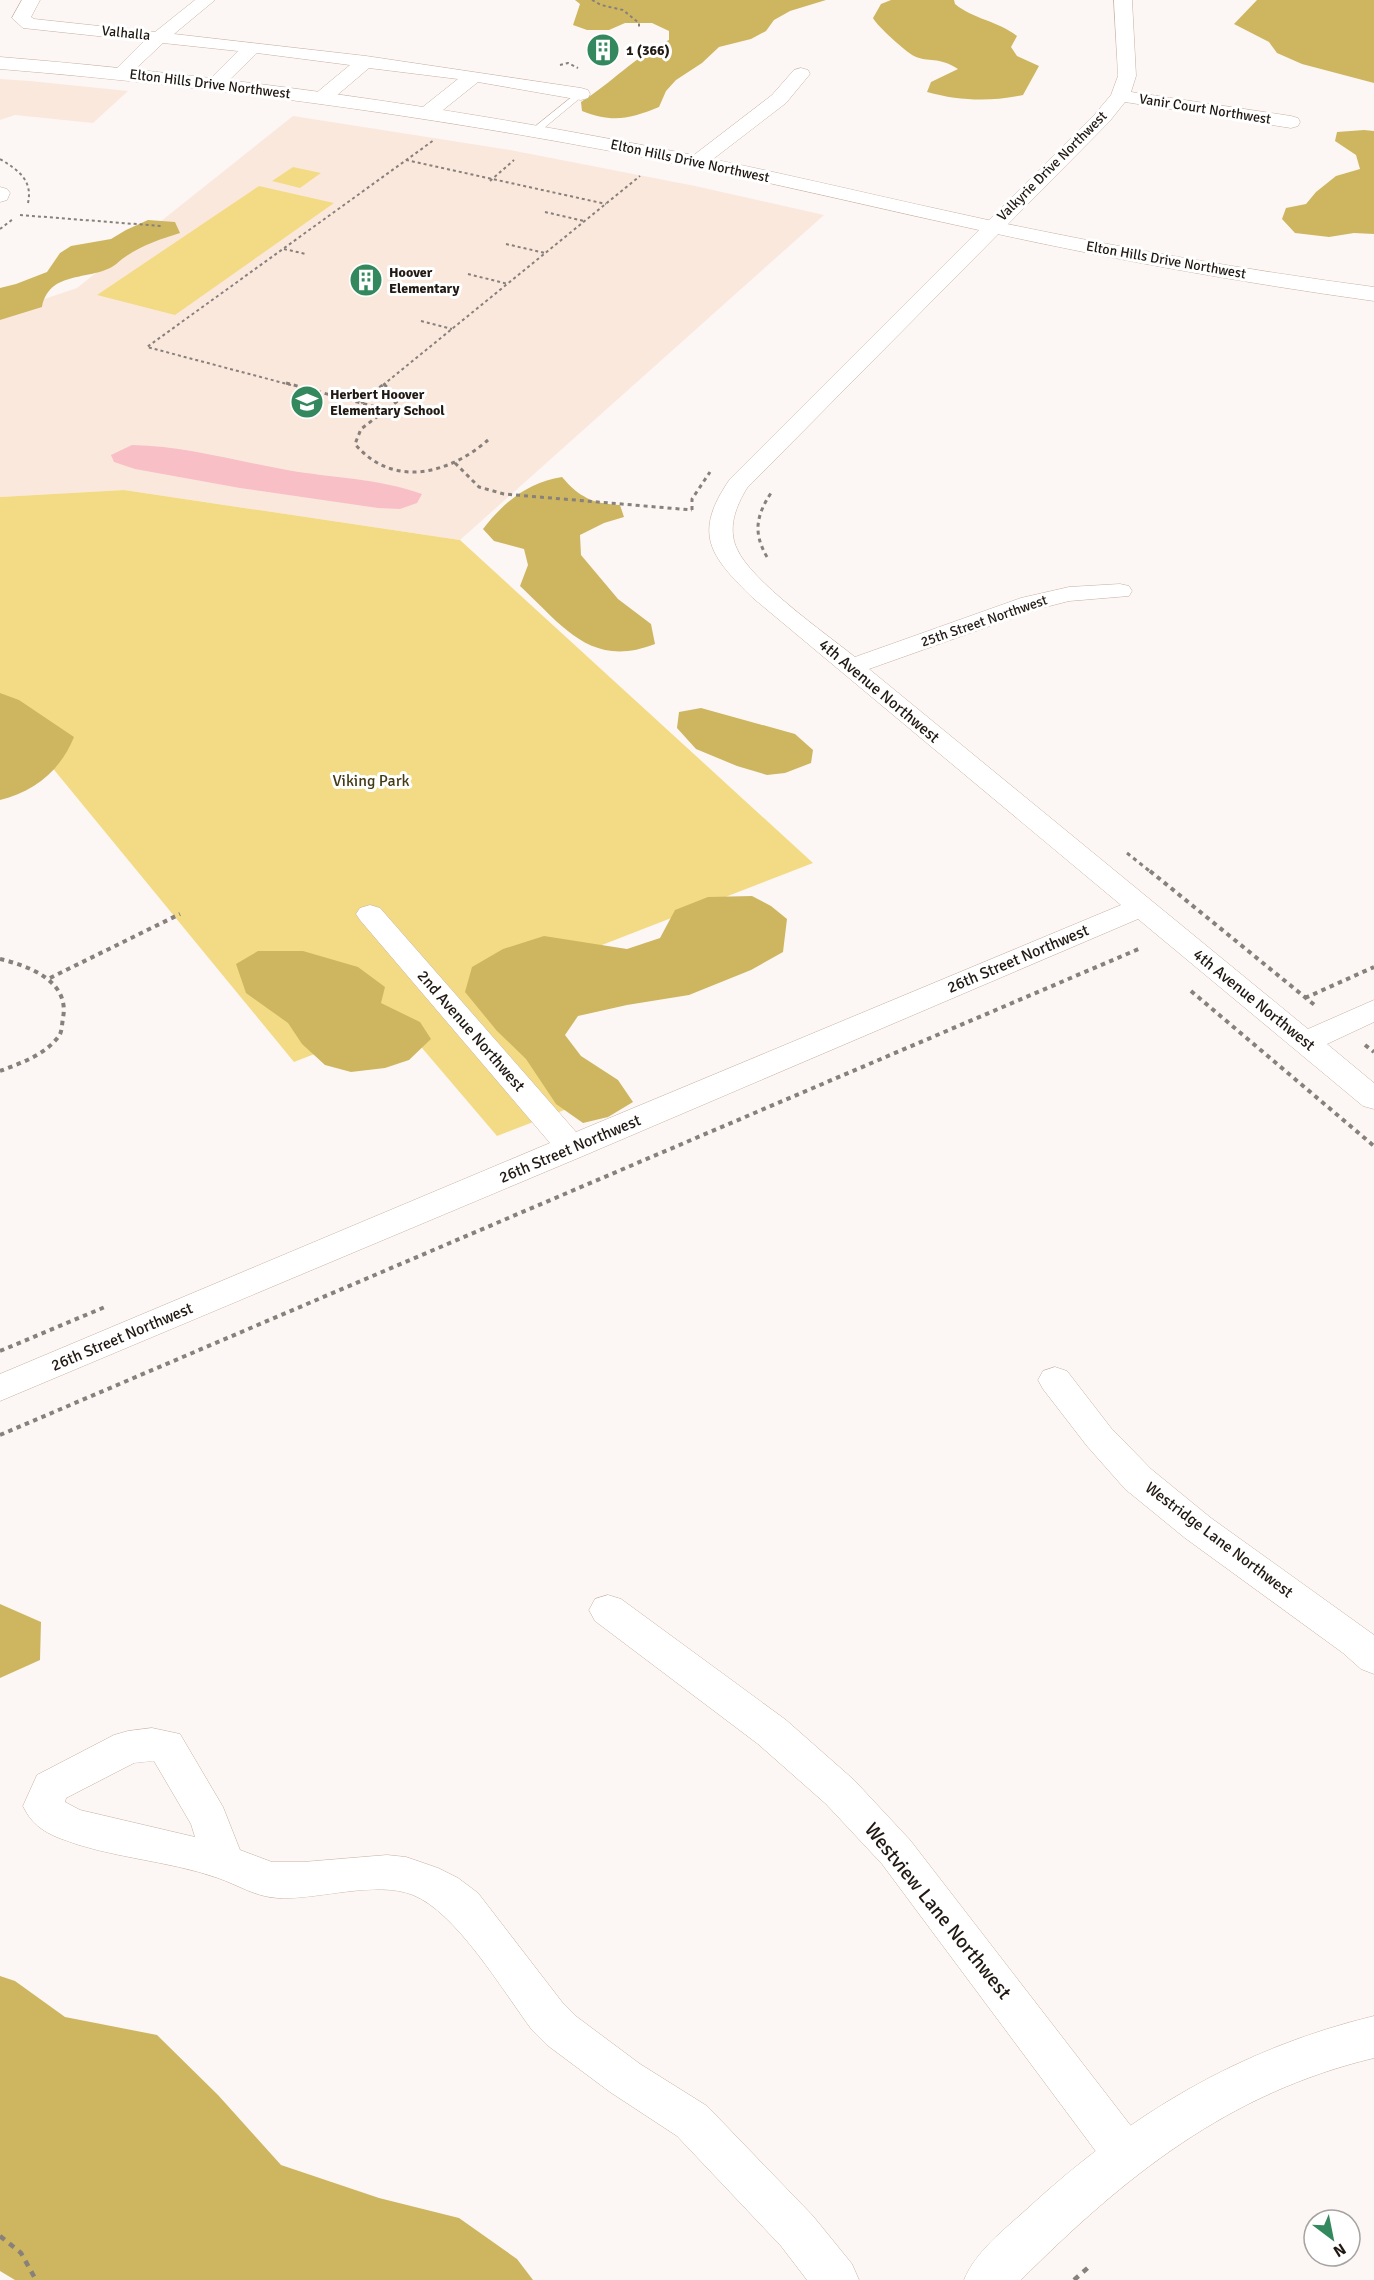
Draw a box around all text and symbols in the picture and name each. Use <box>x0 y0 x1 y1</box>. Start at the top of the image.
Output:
street label: Valhalla <box>101 22 151 44</box>
building icon: 1 (366) <box>585 32 621 68</box>
place label: 1 (366) <box>626 42 670 59</box>
street label: Elton Hills Drive Northwest <box>129 66 292 102</box>
street label: Vanir Court Northwest <box>1138 90 1272 128</box>
street label: Valkyrie Drive Northwest <box>994 107 1111 224</box>
street label: Elton Hills Drive Northwest <box>609 136 771 186</box>
street label: Elton Hills Drive Northwest <box>1085 238 1247 282</box>
building icon: Hoover Elementary <box>348 262 384 298</box>
place label: Hoover Elementary <box>389 264 460 297</box>
school or university icon: Herbert Hoover Elementary School <box>289 384 325 420</box>
place label: Herbert Hoover Elementary School <box>330 386 445 419</box>
street label: 25th Street Northwest <box>918 591 1050 651</box>
street label: 4th Avenue Northwest <box>815 635 944 748</box>
park label: Viking Park <box>332 771 410 791</box>
street label: 26th Street Northwest <box>944 920 1092 998</box>
street label: 4th Avenue Northwest <box>1189 945 1319 1056</box>
street label: 2nd Avenue Northwest <box>413 966 529 1096</box>
street label: 26th Street Northwest <box>496 1110 644 1188</box>
street label: 26th Street Northwest <box>48 1298 196 1376</box>
street label: Westridge Lane Northwest <box>1141 1478 1297 1603</box>
street label: Westview Lane Northwest <box>859 1818 1017 2004</box>
north arrow <box>1302 2208 1362 2268</box>
text: N <box>1329 2238 1349 2261</box>

